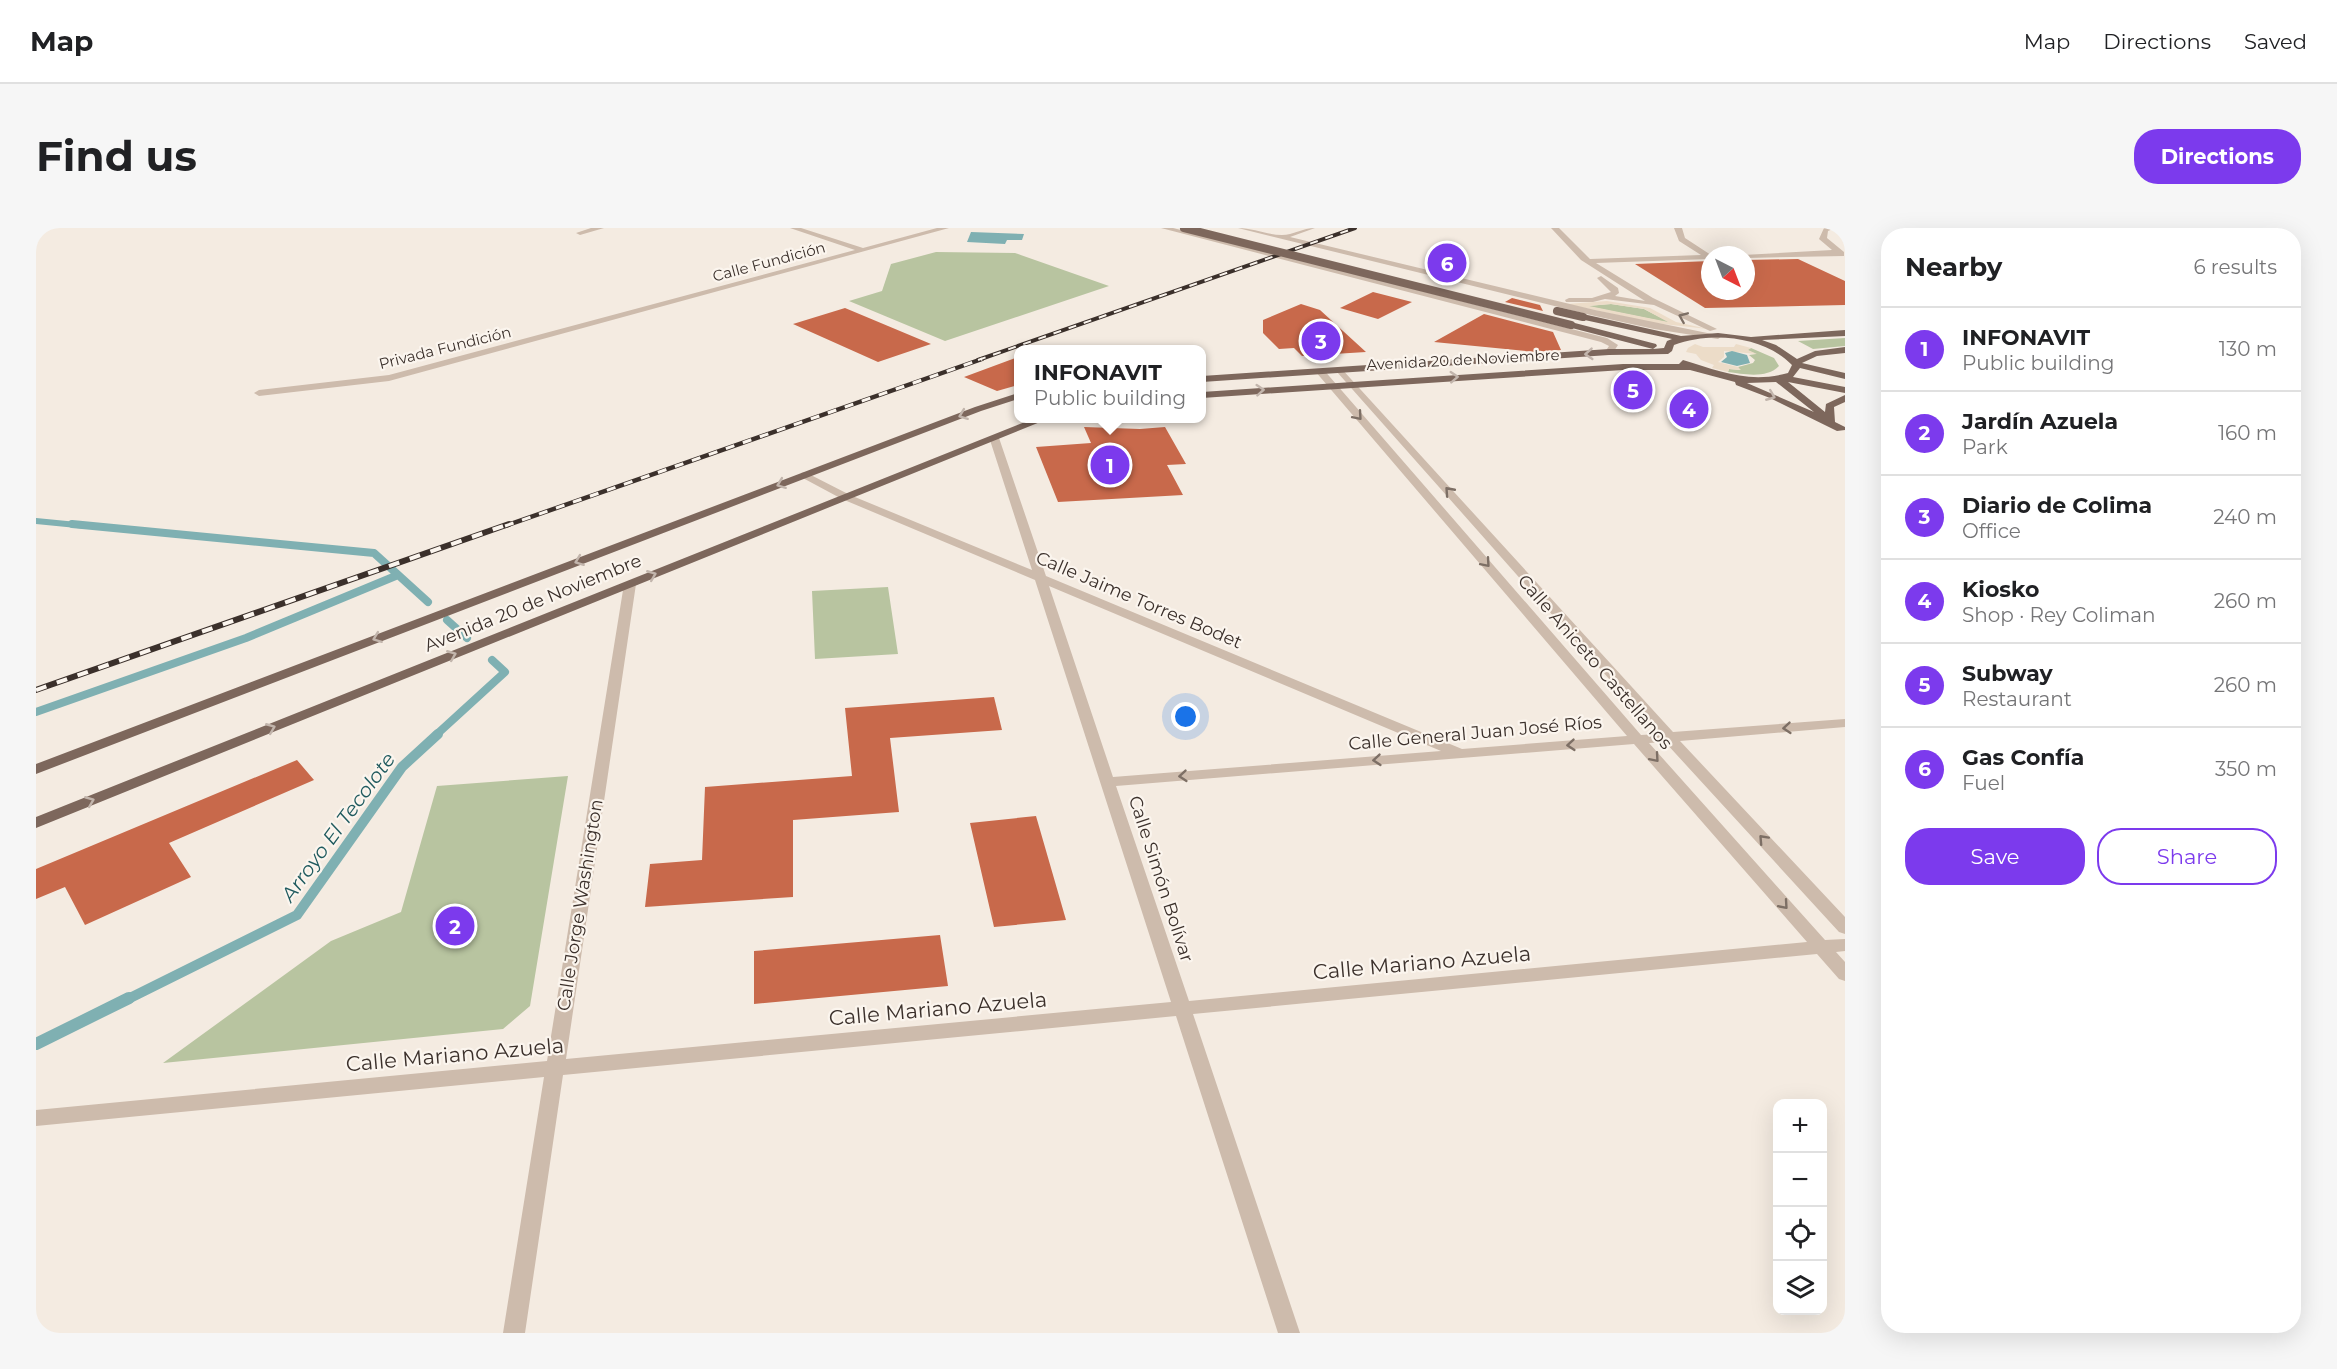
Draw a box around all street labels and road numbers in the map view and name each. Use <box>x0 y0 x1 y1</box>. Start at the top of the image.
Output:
street label: Calle Fundición <box>710 237 827 286</box>
street label: Privada Fundición <box>377 322 513 373</box>
street label: Avenida 20 de Noviembre <box>1366 345 1560 374</box>
street label: Calle Jaime Torres Bodet <box>1033 547 1245 653</box>
street label: Avenida 20 de Noviembre <box>421 549 645 657</box>
street label: Calle Aniceto Castellanos <box>1513 570 1677 754</box>
street label: Calle General Juan José Ríos <box>1347 711 1603 755</box>
street label: Calle Simón Bolívar <box>1124 793 1198 965</box>
street label: Calle Jorge Washington <box>552 798 608 1012</box>
street label: Calle Mariano Azuela <box>1312 941 1532 984</box>
street label: Calle Mariano Azuela <box>828 987 1048 1030</box>
street label: Calle Mariano Azuela <box>345 1033 565 1076</box>

